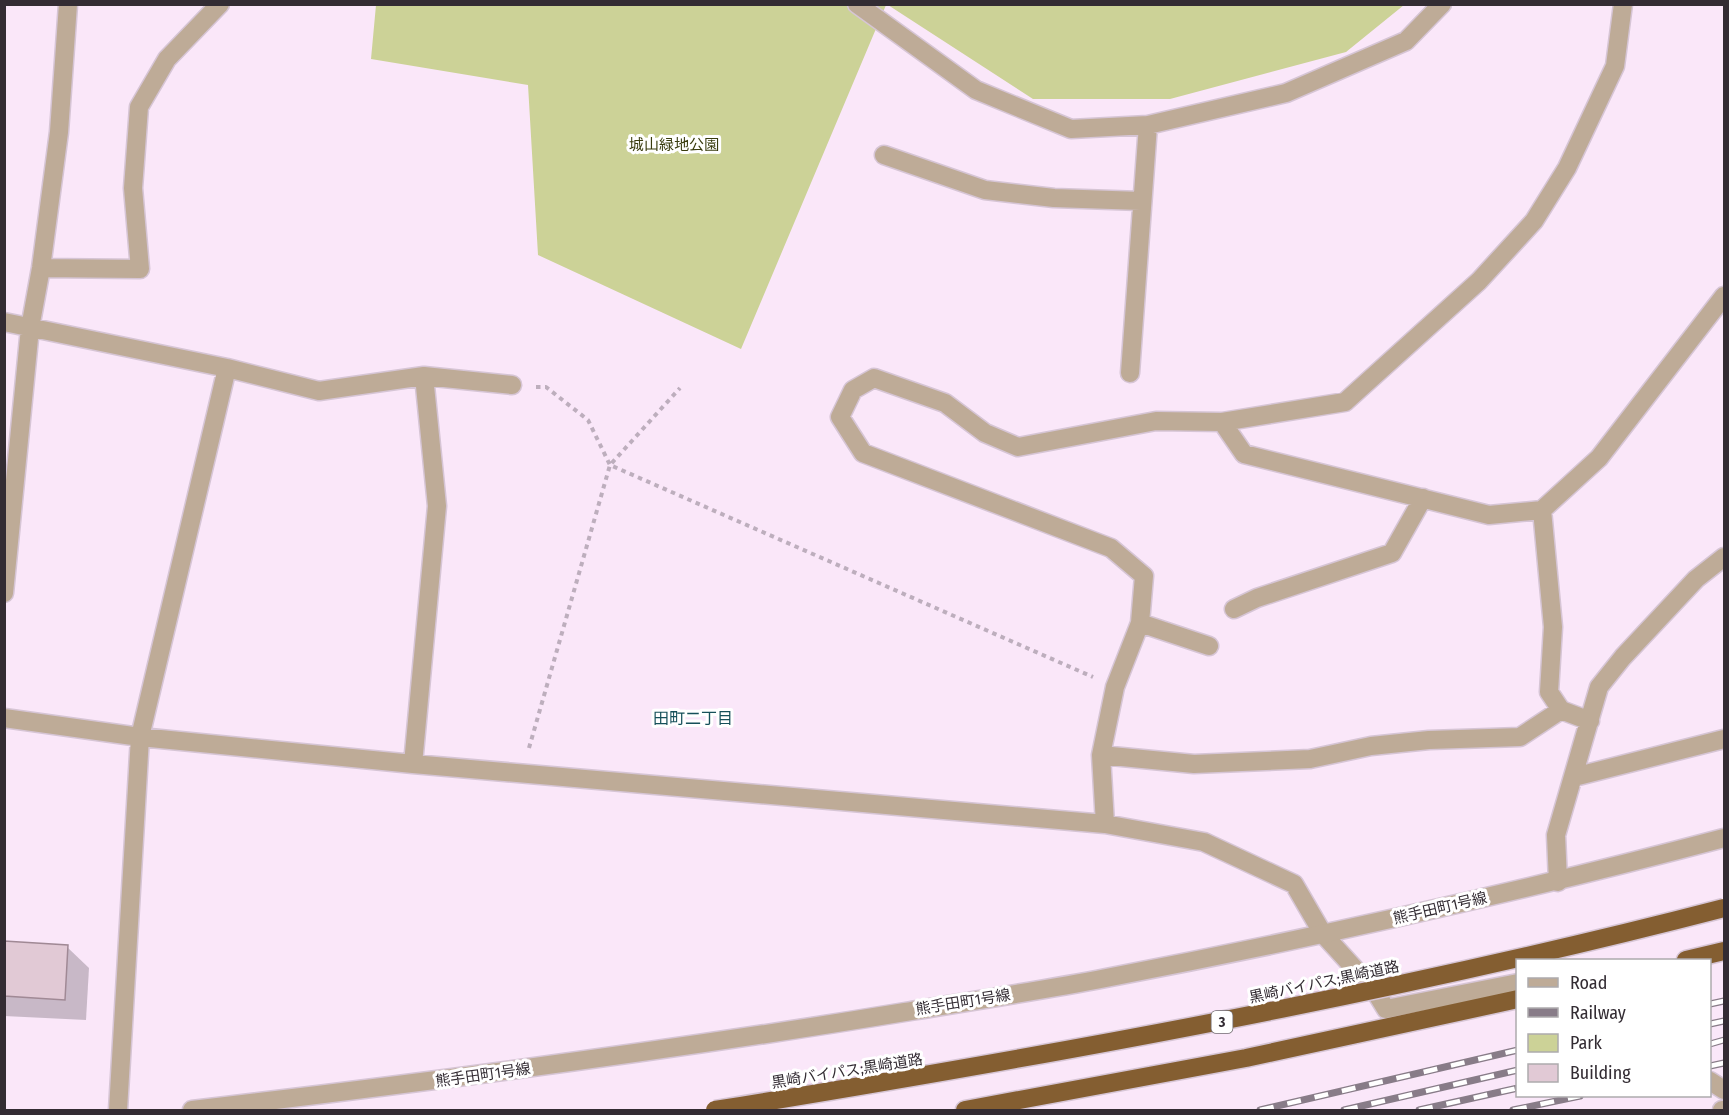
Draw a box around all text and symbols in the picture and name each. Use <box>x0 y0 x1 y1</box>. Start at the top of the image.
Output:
park label: 城山緑地公園 <box>629 136 719 154</box>
district label: 田町二丁目 <box>653 709 733 728</box>
street label: 熊手田町1号線 <box>1391 888 1489 928</box>
street label: 黒崎バイパス;黒崎道路 <box>1247 957 1401 1007</box>
legend <box>1516 959 1711 1097</box>
text: Road <box>1570 972 1607 994</box>
street label: 熊手田町1号線 <box>914 986 1012 1018</box>
text: Railway <box>1570 1002 1626 1024</box>
road number: 3 <box>1212 1011 1232 1033</box>
text: Park <box>1570 1032 1603 1054</box>
street label: 黒崎バイパス;黒崎道路 <box>770 1050 924 1092</box>
street label: 熊手田町1号線 <box>434 1059 532 1091</box>
text: Building <box>1570 1062 1631 1084</box>

